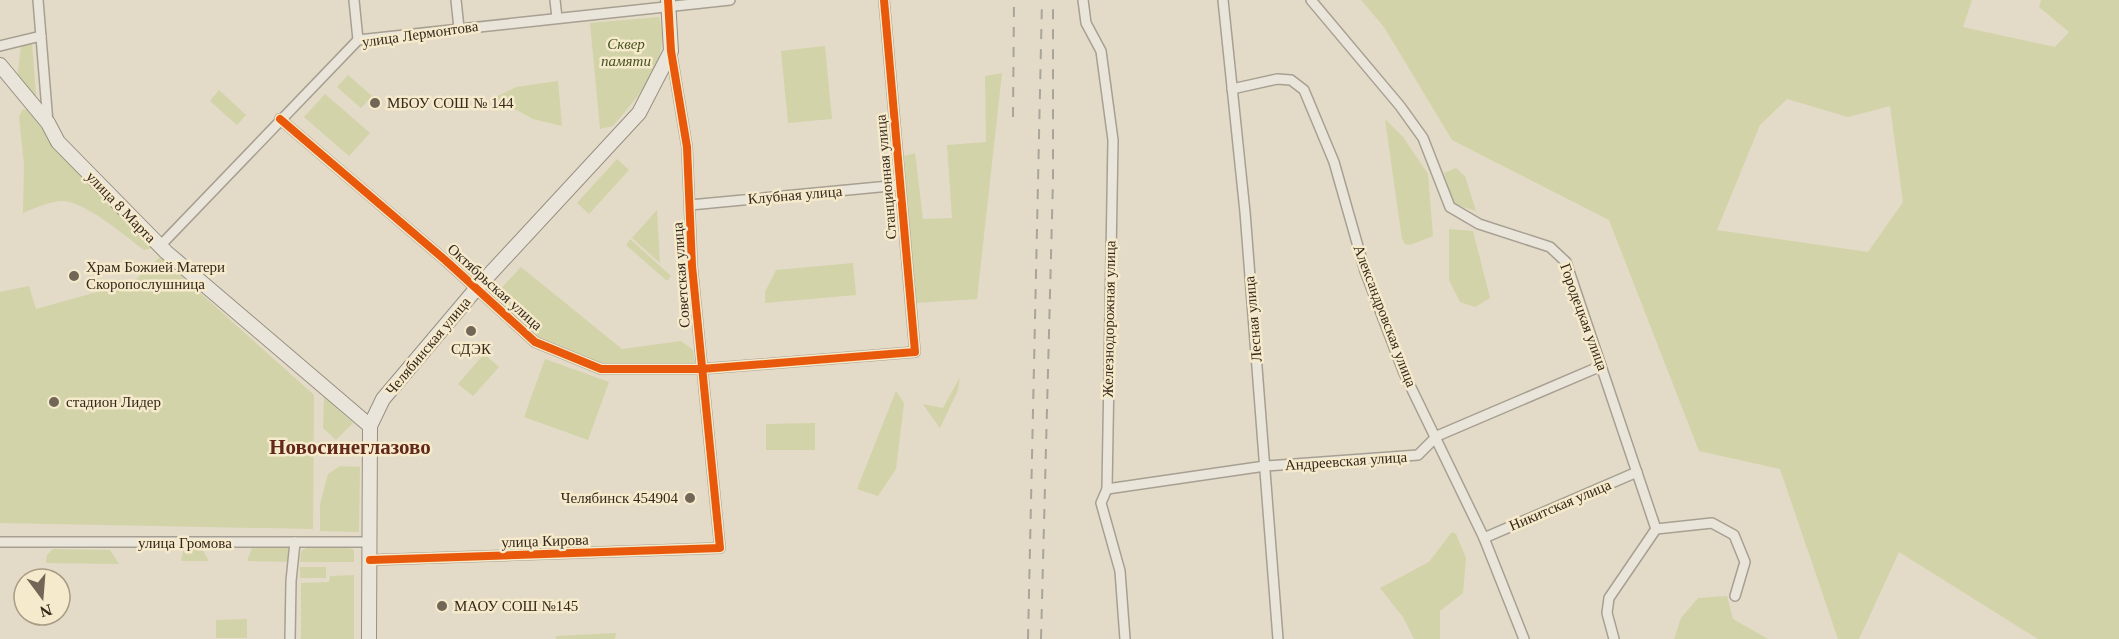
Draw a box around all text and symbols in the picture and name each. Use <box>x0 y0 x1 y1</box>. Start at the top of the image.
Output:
street label: улица Лермонтова <box>361 18 479 50</box>
park label: Сквер памяти <box>601 36 651 69</box>
place label: МБОУ СОШ № 144 <box>387 95 514 111</box>
marker: МБОУ СОШ № 144 <box>368 96 382 110</box>
street label: Станционная улица <box>873 114 899 240</box>
street label: улица 8 Марта <box>83 168 159 246</box>
street label: Клубная улица <box>747 183 843 207</box>
street label: Советская улица <box>669 221 693 328</box>
street label: Октябрьская улица <box>445 240 546 334</box>
street label: Железнодорожная улица <box>1100 240 1118 398</box>
street label: Александровская улица <box>1350 243 1420 390</box>
place label: Храм Божией Матери Скоропослушница <box>86 259 225 292</box>
street label: Городецкая улица <box>1557 261 1611 373</box>
marker: Храм Божией Матери Скоропослушница <box>67 269 81 283</box>
street label: Лесная улица <box>1241 275 1265 363</box>
street label: Челябинская улица <box>382 294 474 398</box>
marker: СДЭК <box>464 324 478 338</box>
place label: СДЭК <box>451 341 492 357</box>
place label: стадион Лидер <box>66 394 161 410</box>
marker: стадион Лидер <box>47 395 61 409</box>
district label: Новосинеглазово <box>269 435 431 459</box>
street label: Андреевская улица <box>1284 449 1408 473</box>
street label: Никитская улица <box>1507 476 1614 534</box>
place label: Челябинск 454904 <box>561 490 678 506</box>
marker: Челябинск 454904 <box>683 491 697 505</box>
street label: улица Кирова <box>501 531 589 551</box>
street label: улица Громова <box>138 535 232 551</box>
north arrow <box>12 567 72 627</box>
place label: МАОУ СОШ №145 <box>454 598 578 614</box>
marker: МАОУ СОШ №145 <box>435 599 449 613</box>
text: N <box>38 601 54 621</box>

